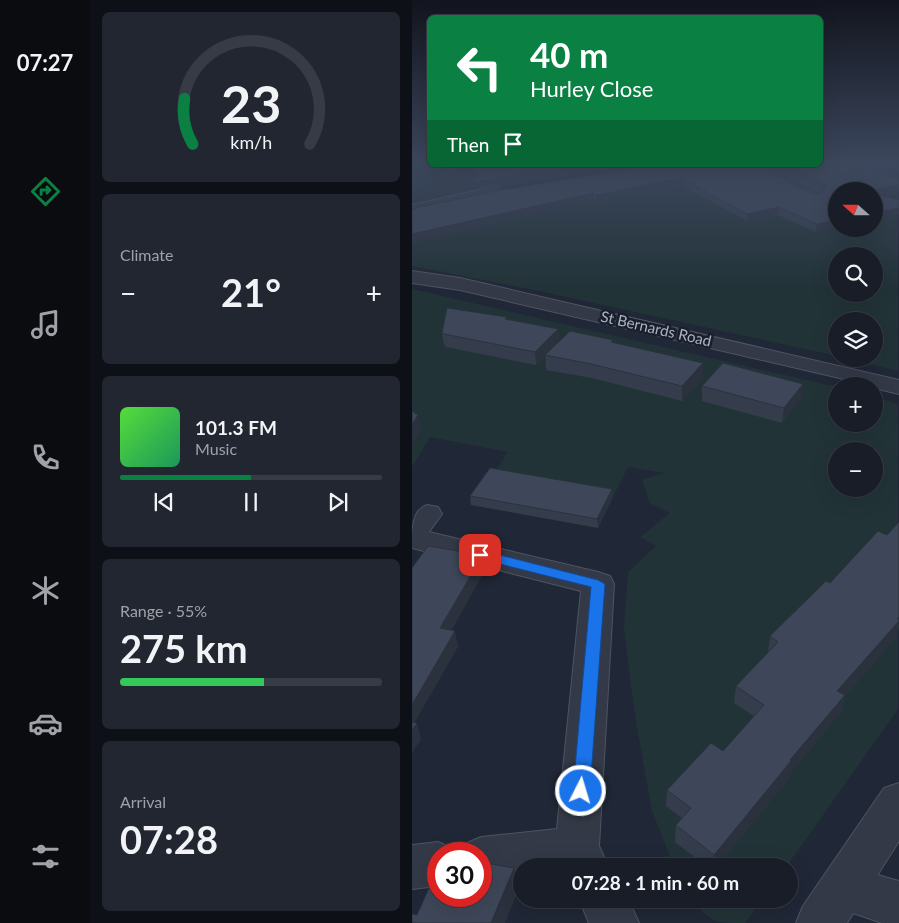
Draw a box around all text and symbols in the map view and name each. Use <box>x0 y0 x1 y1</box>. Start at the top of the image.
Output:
text: 40 m <box>530 33 608 75</box>
icon: left <box>447 35 512 100</box>
text: 07:27 <box>17 49 73 76</box>
text: 23 <box>221 72 281 134</box>
text: Hurley Close <box>530 75 653 102</box>
icon: arrive <box>499 130 527 158</box>
text: km/h <box>230 131 272 153</box>
text: Then <box>447 133 489 156</box>
icon: directions <box>28 174 63 209</box>
north arrow <box>828 182 883 238</box>
map controls <box>828 182 883 497</box>
text: Climate <box>120 245 173 264</box>
button: search <box>828 247 883 302</box>
text: 21° <box>221 269 281 315</box>
text: − <box>120 276 136 310</box>
text: + <box>366 276 382 310</box>
icon: music <box>28 307 63 342</box>
street label: St Bernards Road <box>599 307 713 350</box>
button: layers <box>828 312 883 367</box>
button: + <box>828 377 883 432</box>
text: 101.3 FM <box>195 416 277 439</box>
text: Music <box>195 439 237 458</box>
icon: phone <box>28 440 63 475</box>
button: − <box>828 442 883 497</box>
icon: previous <box>150 488 178 516</box>
icon: pause <box>237 488 265 516</box>
icon: next <box>324 488 352 516</box>
pin <box>459 534 501 576</box>
icon: arrive <box>466 541 494 569</box>
icon: climate <box>28 573 63 608</box>
text: Range · 55% <box>120 601 207 620</box>
text: 275 km <box>120 625 248 671</box>
icon: car <box>28 706 63 741</box>
position arrow <box>554 764 606 816</box>
text: Arrival <box>120 792 166 811</box>
text: 07:28 <box>120 816 218 862</box>
icon: filters <box>28 839 63 874</box>
speed limit sign: 30 <box>427 842 492 907</box>
text: 07:28 · 1 min · 60 m <box>572 871 739 894</box>

